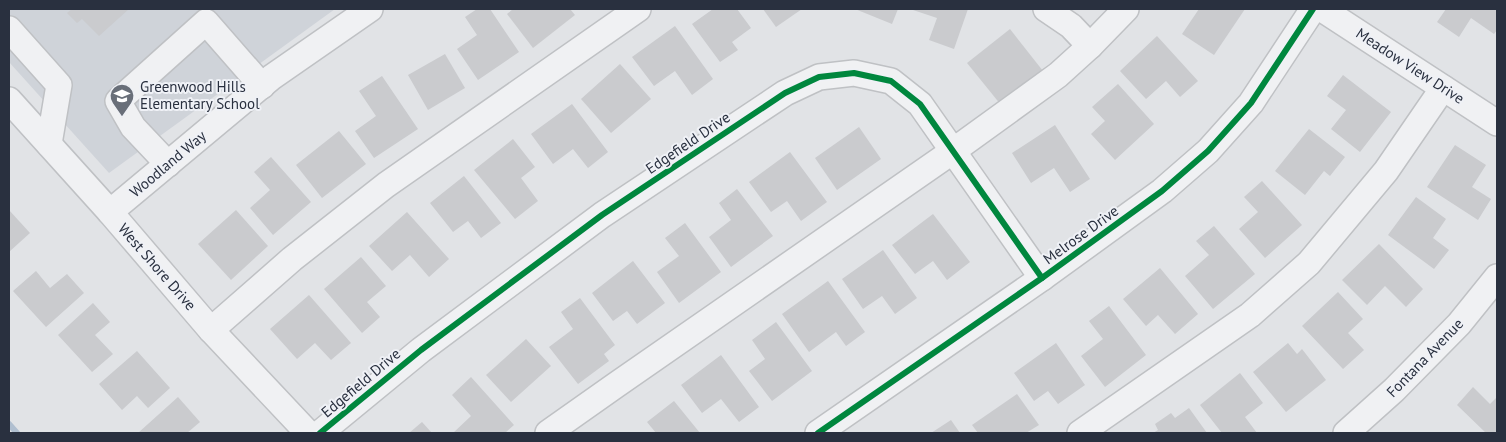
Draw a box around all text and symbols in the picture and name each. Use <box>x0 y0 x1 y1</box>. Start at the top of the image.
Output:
street label: Meadow View Drive <box>1353 23 1468 108</box>
place label: Greenwood Hills Elementary School <box>140 77 260 113</box>
school or university icon: Greenwood Hills Elementary School <box>109 83 135 117</box>
street label: Edgefield Drive <box>642 107 733 178</box>
street label: Woodland Way <box>126 126 210 201</box>
street label: Melrose Drive <box>1039 201 1122 268</box>
street label: West Shore Drive <box>114 219 200 314</box>
street label: Fontana Avenue <box>1382 314 1467 401</box>
street label: Edgefield Drive <box>317 344 404 421</box>

